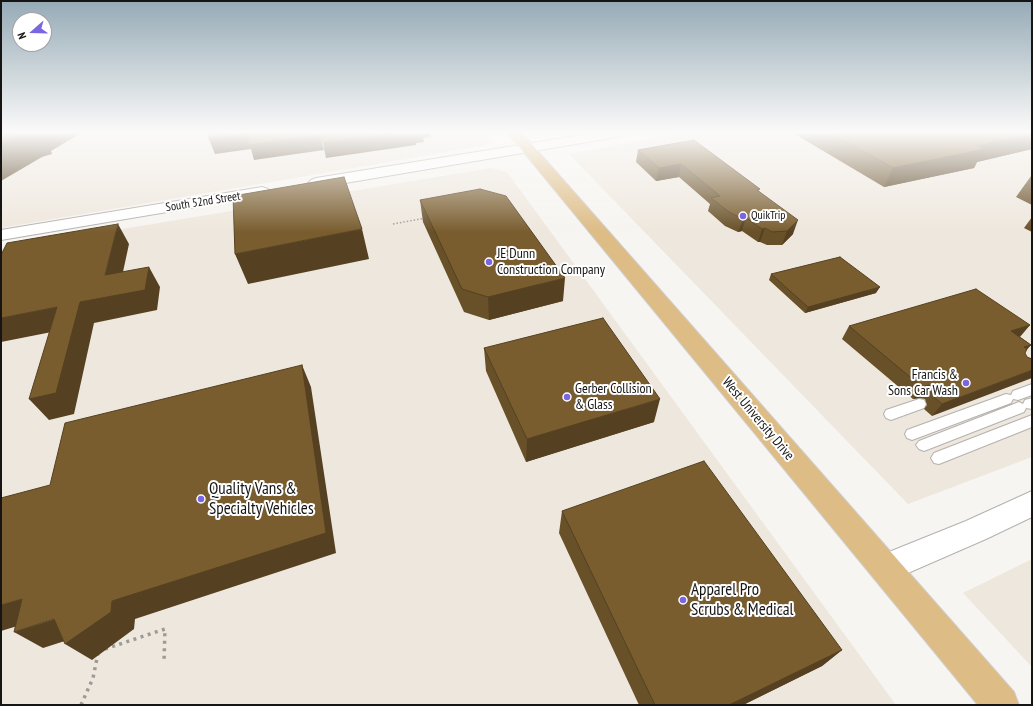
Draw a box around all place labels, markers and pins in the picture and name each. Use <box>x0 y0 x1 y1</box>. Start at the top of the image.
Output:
place label: QuikTrip <box>751 209 786 223</box>
marker: QuikTrip <box>738 211 748 221</box>
place label: JE Dunn Construction Company <box>497 246 605 278</box>
marker: JE Dunn Construction Company <box>484 257 494 267</box>
place label: Francis & Sons Car Wash <box>888 367 958 400</box>
marker: Francis & Sons Car Wash <box>961 378 971 388</box>
place label: Gerber Collision & Glass <box>575 381 652 414</box>
marker: Gerber Collision & Glass <box>562 392 572 402</box>
place label: Quality Vans & Specialty Vehicles <box>209 479 314 519</box>
marker: Quality Vans & Specialty Vehicles <box>196 494 206 504</box>
place label: Apparel Pro Scrubs & Medical <box>691 580 794 620</box>
marker: Apparel Pro Scrubs & Medical <box>678 595 688 605</box>

